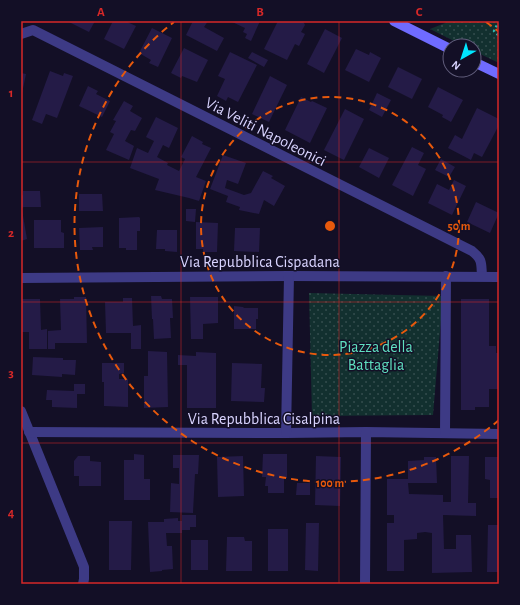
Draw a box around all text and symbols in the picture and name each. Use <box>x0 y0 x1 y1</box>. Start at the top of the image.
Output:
text: A <box>97 6 105 19</box>
text: B <box>256 6 264 19</box>
text: C <box>416 6 423 19</box>
north arrow <box>442 38 482 78</box>
text: N <box>450 59 462 72</box>
text: 1 <box>9 87 13 100</box>
street label: Via Veliti Napoleonici <box>203 95 329 169</box>
centre of rings <box>323 219 337 233</box>
text: 50 m <box>448 220 471 232</box>
text: 2 <box>8 227 14 240</box>
street label: Via Repubblica Cispadana <box>180 254 340 270</box>
park label: Piazza della Battaglia <box>339 339 413 373</box>
text: 3 <box>8 367 14 380</box>
street label: Via Repubblica Cisalpina <box>188 411 340 427</box>
text: 100 m <box>316 477 344 489</box>
text: 4 <box>8 507 15 520</box>

